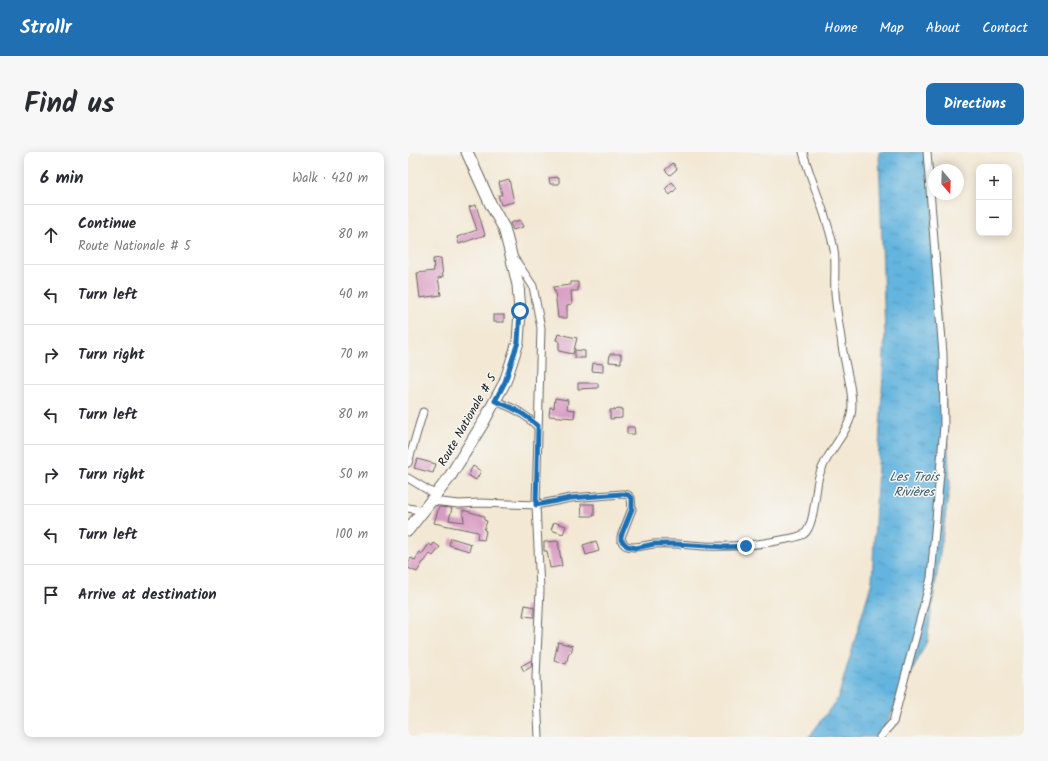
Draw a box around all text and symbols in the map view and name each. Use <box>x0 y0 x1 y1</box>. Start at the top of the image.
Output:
text: Strollr <box>20 13 72 43</box>
text: Home <box>824 17 858 39</box>
text: Map <box>880 17 904 39</box>
text: About <box>926 17 960 39</box>
text: Contact <box>982 17 1028 39</box>
text: Find us <box>24 82 115 127</box>
button: Directions <box>926 83 1024 125</box>
north arrow <box>928 164 964 200</box>
map controls <box>976 164 1012 236</box>
button: + <box>976 164 1012 200</box>
text: 6 min <box>40 165 84 192</box>
text: Walk · 420 m <box>292 168 368 189</box>
button: − <box>976 200 1012 236</box>
text: Continue <box>78 212 136 236</box>
icon: ahead <box>40 224 62 246</box>
text: 80 m <box>338 224 368 245</box>
text: Route Nationale # 5 <box>78 236 191 257</box>
text: Turn left <box>78 283 138 307</box>
icon: left <box>40 284 62 306</box>
text: 40 m <box>339 284 368 305</box>
route start <box>511 302 529 320</box>
text: Turn right <box>78 343 145 367</box>
icon: right <box>40 344 62 366</box>
text: 70 m <box>340 344 368 365</box>
street label: Route Nationale # 5 <box>433 369 502 470</box>
text: Turn left <box>78 403 138 427</box>
icon: left <box>40 404 62 426</box>
text: 80 m <box>338 404 368 425</box>
text: Turn right <box>78 463 145 487</box>
icon: right <box>40 464 62 486</box>
text: 50 m <box>339 464 368 485</box>
water label: Les Trois Rivières <box>889 467 940 503</box>
text: Turn left <box>78 523 138 547</box>
icon: left <box>40 524 62 546</box>
text: 100 m <box>335 524 368 545</box>
route end <box>737 537 755 555</box>
text: Arrive at destination <box>78 583 217 607</box>
icon: arrive <box>40 584 62 606</box>

